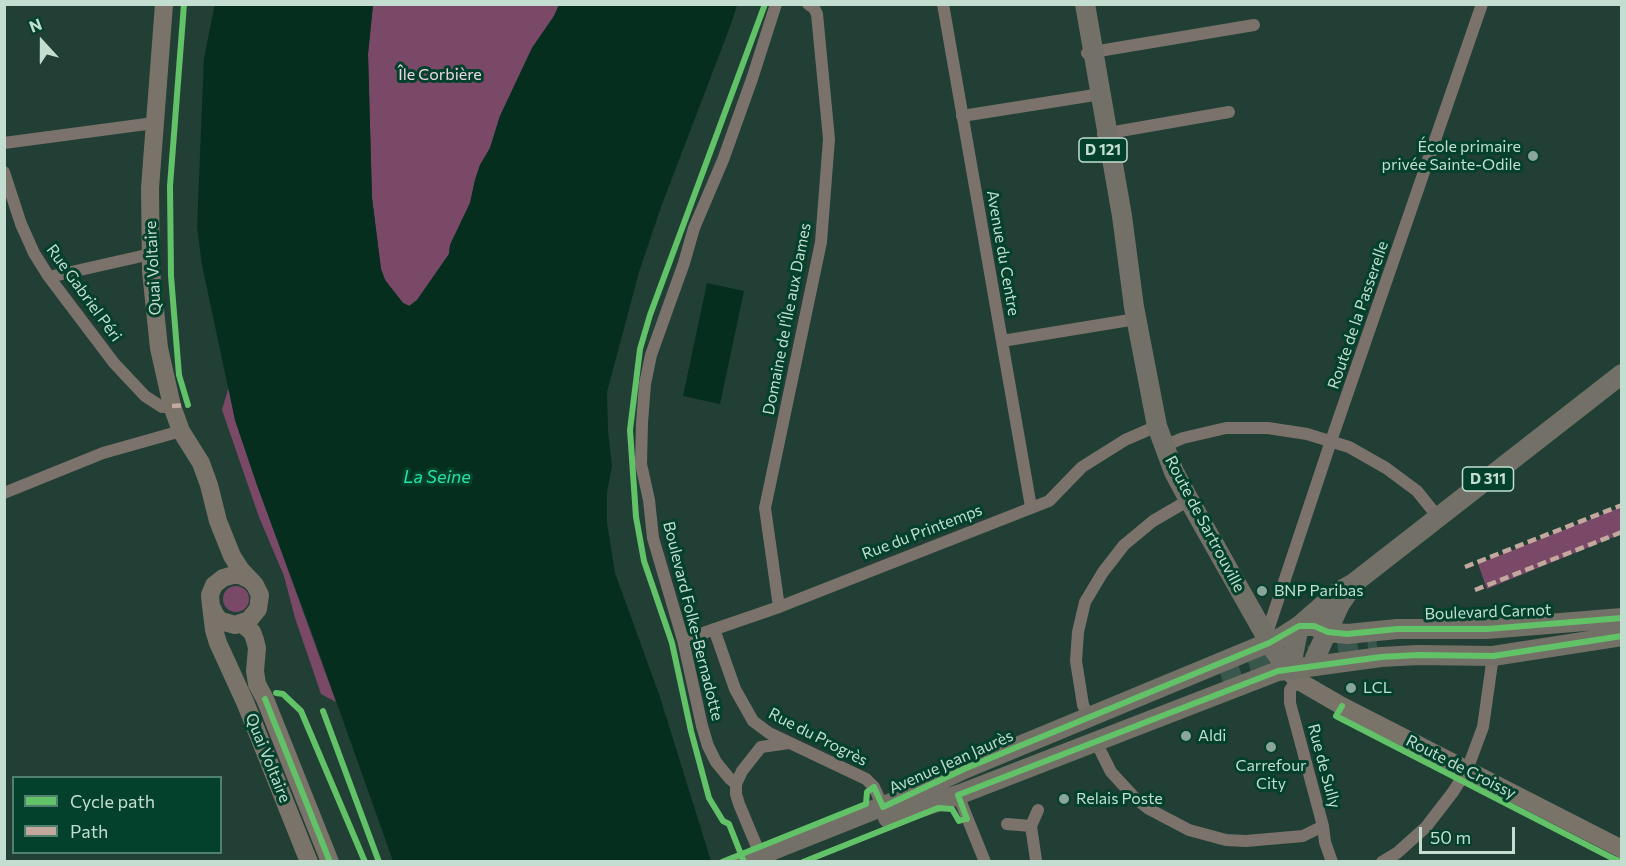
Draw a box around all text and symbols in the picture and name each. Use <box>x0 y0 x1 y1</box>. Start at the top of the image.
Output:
north arrow <box>12 12 72 72</box>
text: N <box>26 14 44 36</box>
park label: Île Corbière <box>398 65 482 85</box>
place label: École primaire privée Sainte-Odile <box>1382 137 1521 175</box>
road number: D 121 <box>1079 138 1127 162</box>
marker: École primaire privée Sainte-Odile <box>1526 149 1540 163</box>
street label: Avenue du Centre <box>982 189 1024 317</box>
street label: Quai Voltaire <box>141 220 165 316</box>
street label: Domaine de l'Île aux Dames <box>759 221 815 417</box>
street label: Route de la Passerelle <box>1324 238 1392 392</box>
street label: Rue Gabriel Péri <box>42 241 126 345</box>
street label: Route de Sartrouville <box>1161 453 1249 595</box>
water label: La Seine <box>403 466 471 488</box>
road number: D 311 <box>1462 467 1514 491</box>
street label: Rue du Printemps <box>859 500 985 564</box>
street label: Boulevard Folke-Bernadotte <box>659 519 727 723</box>
place label: BNP Paribas <box>1274 581 1364 601</box>
marker: BNP Paribas <box>1255 584 1269 598</box>
street label: Boulevard Carnot <box>1424 600 1552 624</box>
place label: LCL <box>1363 678 1392 698</box>
marker: LCL <box>1344 681 1358 695</box>
street label: Rue du Progrès <box>765 704 871 770</box>
street label: Quai Voltaire <box>241 711 295 805</box>
street label: Rue de Sully <box>1304 722 1344 810</box>
street label: Avenue Jean Jaurès <box>886 726 1016 798</box>
place label: Aldi <box>1198 726 1226 746</box>
marker: Aldi <box>1179 729 1193 743</box>
street label: Route de Croissy <box>1403 731 1519 803</box>
marker: Carrefour City <box>1264 740 1278 754</box>
place label: Carrefour City <box>1236 756 1306 794</box>
legend <box>12 776 222 854</box>
place label: Relais Poste <box>1076 789 1163 809</box>
text: Cycle path <box>70 790 155 812</box>
marker: Relais Poste <box>1057 792 1071 806</box>
scale bar <box>1422 815 1518 853</box>
text: Path <box>70 820 108 842</box>
text: 50 m <box>1430 826 1471 848</box>

